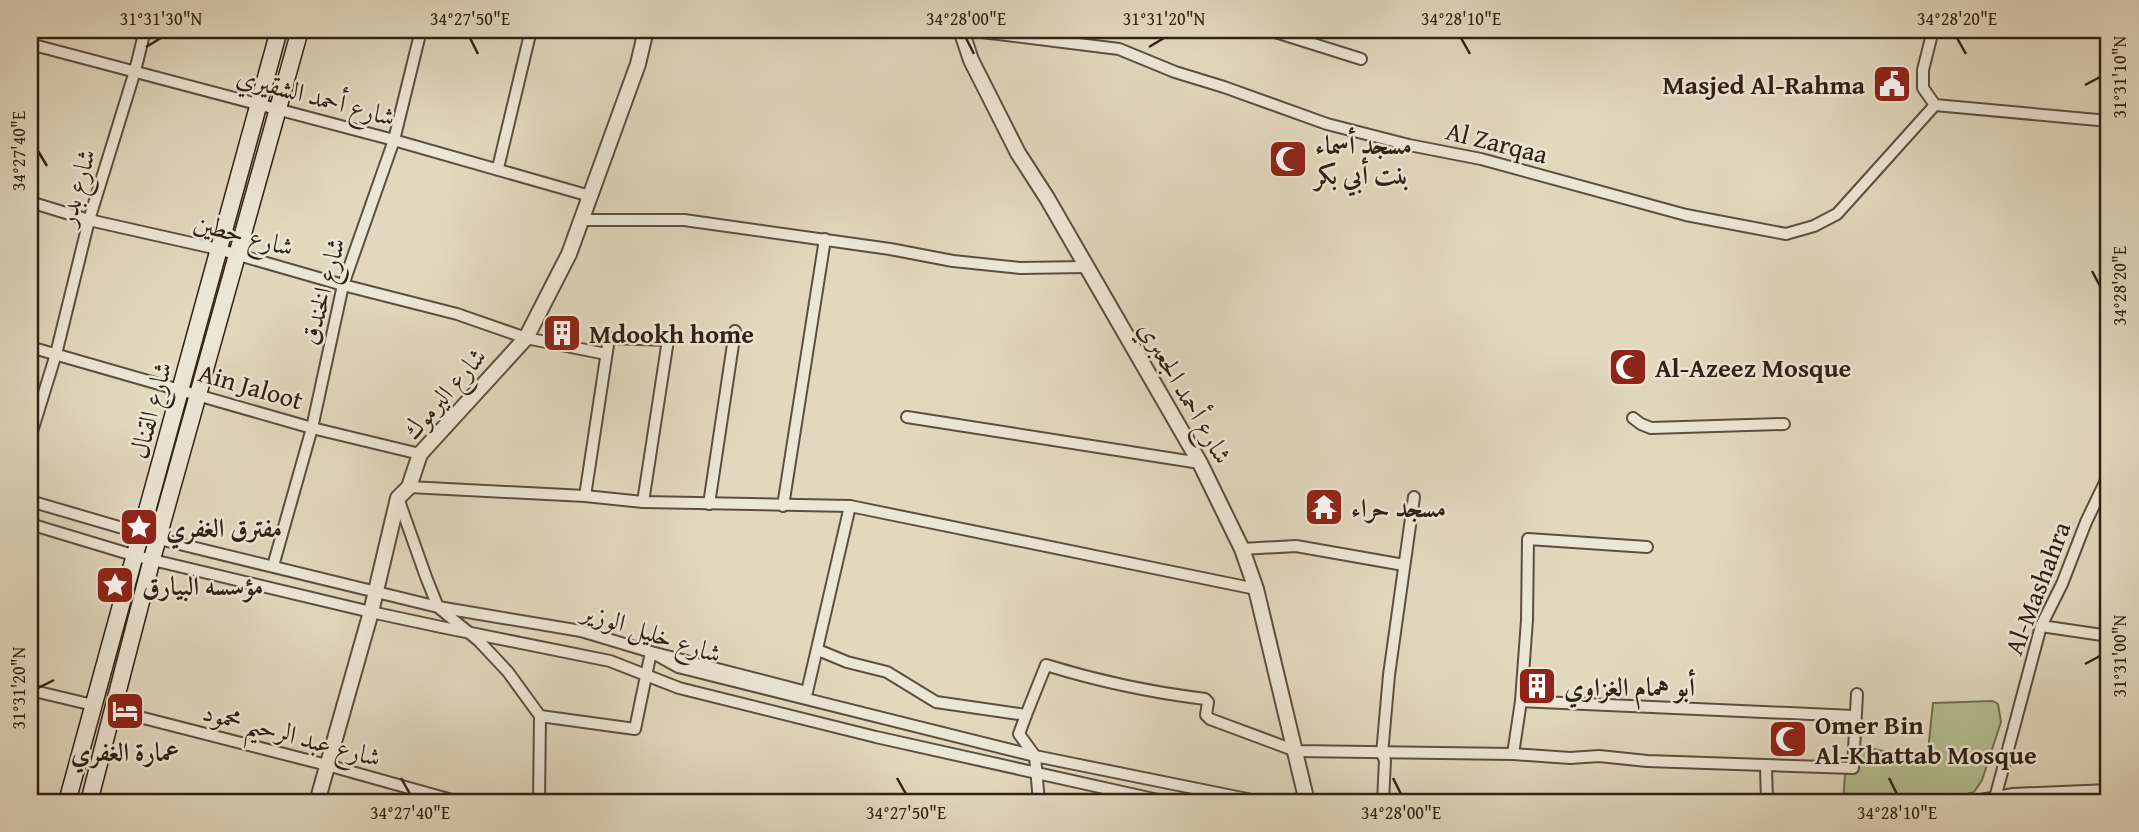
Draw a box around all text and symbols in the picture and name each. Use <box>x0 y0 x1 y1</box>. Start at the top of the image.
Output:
text: 31°31'30"N <box>120 5 203 32</box>
text: 34°27'50"E <box>430 5 510 32</box>
text: 34°28'00"E <box>926 5 1006 32</box>
text: 31°31'20"N <box>1123 5 1206 32</box>
text: 34°28'10"E <box>1421 5 1501 32</box>
text: 34°28'20"E <box>1917 5 1997 32</box>
text: 31°31'10"N <box>2106 35 2133 118</box>
street label: شارع أحمد الشقيري <box>232 56 400 139</box>
public building icon: Masjed Al-Rahma <box>1871 63 1913 105</box>
place label: Masjed Al-Rahma <box>1662 65 1866 104</box>
text: 34°27'40"E <box>5 111 32 191</box>
street label: Al Zarqaa <box>1442 111 1553 174</box>
place label: مسجد أسماء بنت أبي بكر <box>1312 125 1412 197</box>
mosque icon: مسجد أسماء بنت أبي بكر <box>1267 138 1309 180</box>
street label: شارع بدر <box>46 144 108 234</box>
street label: شارع حطين <box>189 202 298 269</box>
street label: شارع الخندق <box>289 233 358 350</box>
text: 34°28'20"E <box>2106 246 2133 326</box>
building icon: Mdookh home <box>541 312 583 354</box>
street label: شارع أحمد الجعبري <box>1127 313 1243 472</box>
place label: Mdookh home <box>589 314 754 353</box>
street label: شارع اليرموك <box>393 338 498 450</box>
mosque icon: Al-Azeez Mosque <box>1607 346 1649 388</box>
place label: Al-Azeez Mosque <box>1655 348 1852 387</box>
street label: Ain Jaloot <box>194 353 308 419</box>
street label: شارع القنال <box>118 357 185 464</box>
temple icon: مسجد حراء <box>1303 486 1345 528</box>
place label: مسجد حراء <box>1351 488 1446 527</box>
place icon: مفترق الغفري <box>118 506 160 548</box>
place label: مفترق الغفري <box>166 508 282 550</box>
street label: Al-Mashahra <box>1994 515 2081 660</box>
place icon: مؤسسه البيارق <box>94 564 136 606</box>
place label: مؤسسه البيارق <box>142 566 263 605</box>
street label: شارع خليل الوزير <box>573 590 727 676</box>
text: 31°31'00"N <box>2106 614 2133 697</box>
text: 31°31'20"N <box>5 646 32 729</box>
building icon: أبو همام الغزاوي <box>1516 665 1558 707</box>
place label: أبو همام الغزاوي <box>1564 667 1696 710</box>
hotel icon: عمارة الغفري <box>104 690 146 732</box>
street label: شارع عبد الرحيم محمود <box>197 691 386 783</box>
place label: Omer Bin Al-Khattab Mosque <box>1815 705 2037 774</box>
mosque icon: Omer Bin Al-Khattab Mosque <box>1767 718 1809 760</box>
place label: عمارة الغفري <box>71 732 179 774</box>
text: 34°27'40"E <box>370 799 450 826</box>
text: 34°27'50"E <box>866 799 946 826</box>
text: 34°28'00"E <box>1361 799 1441 826</box>
text: 34°28'10"E <box>1857 799 1937 826</box>

